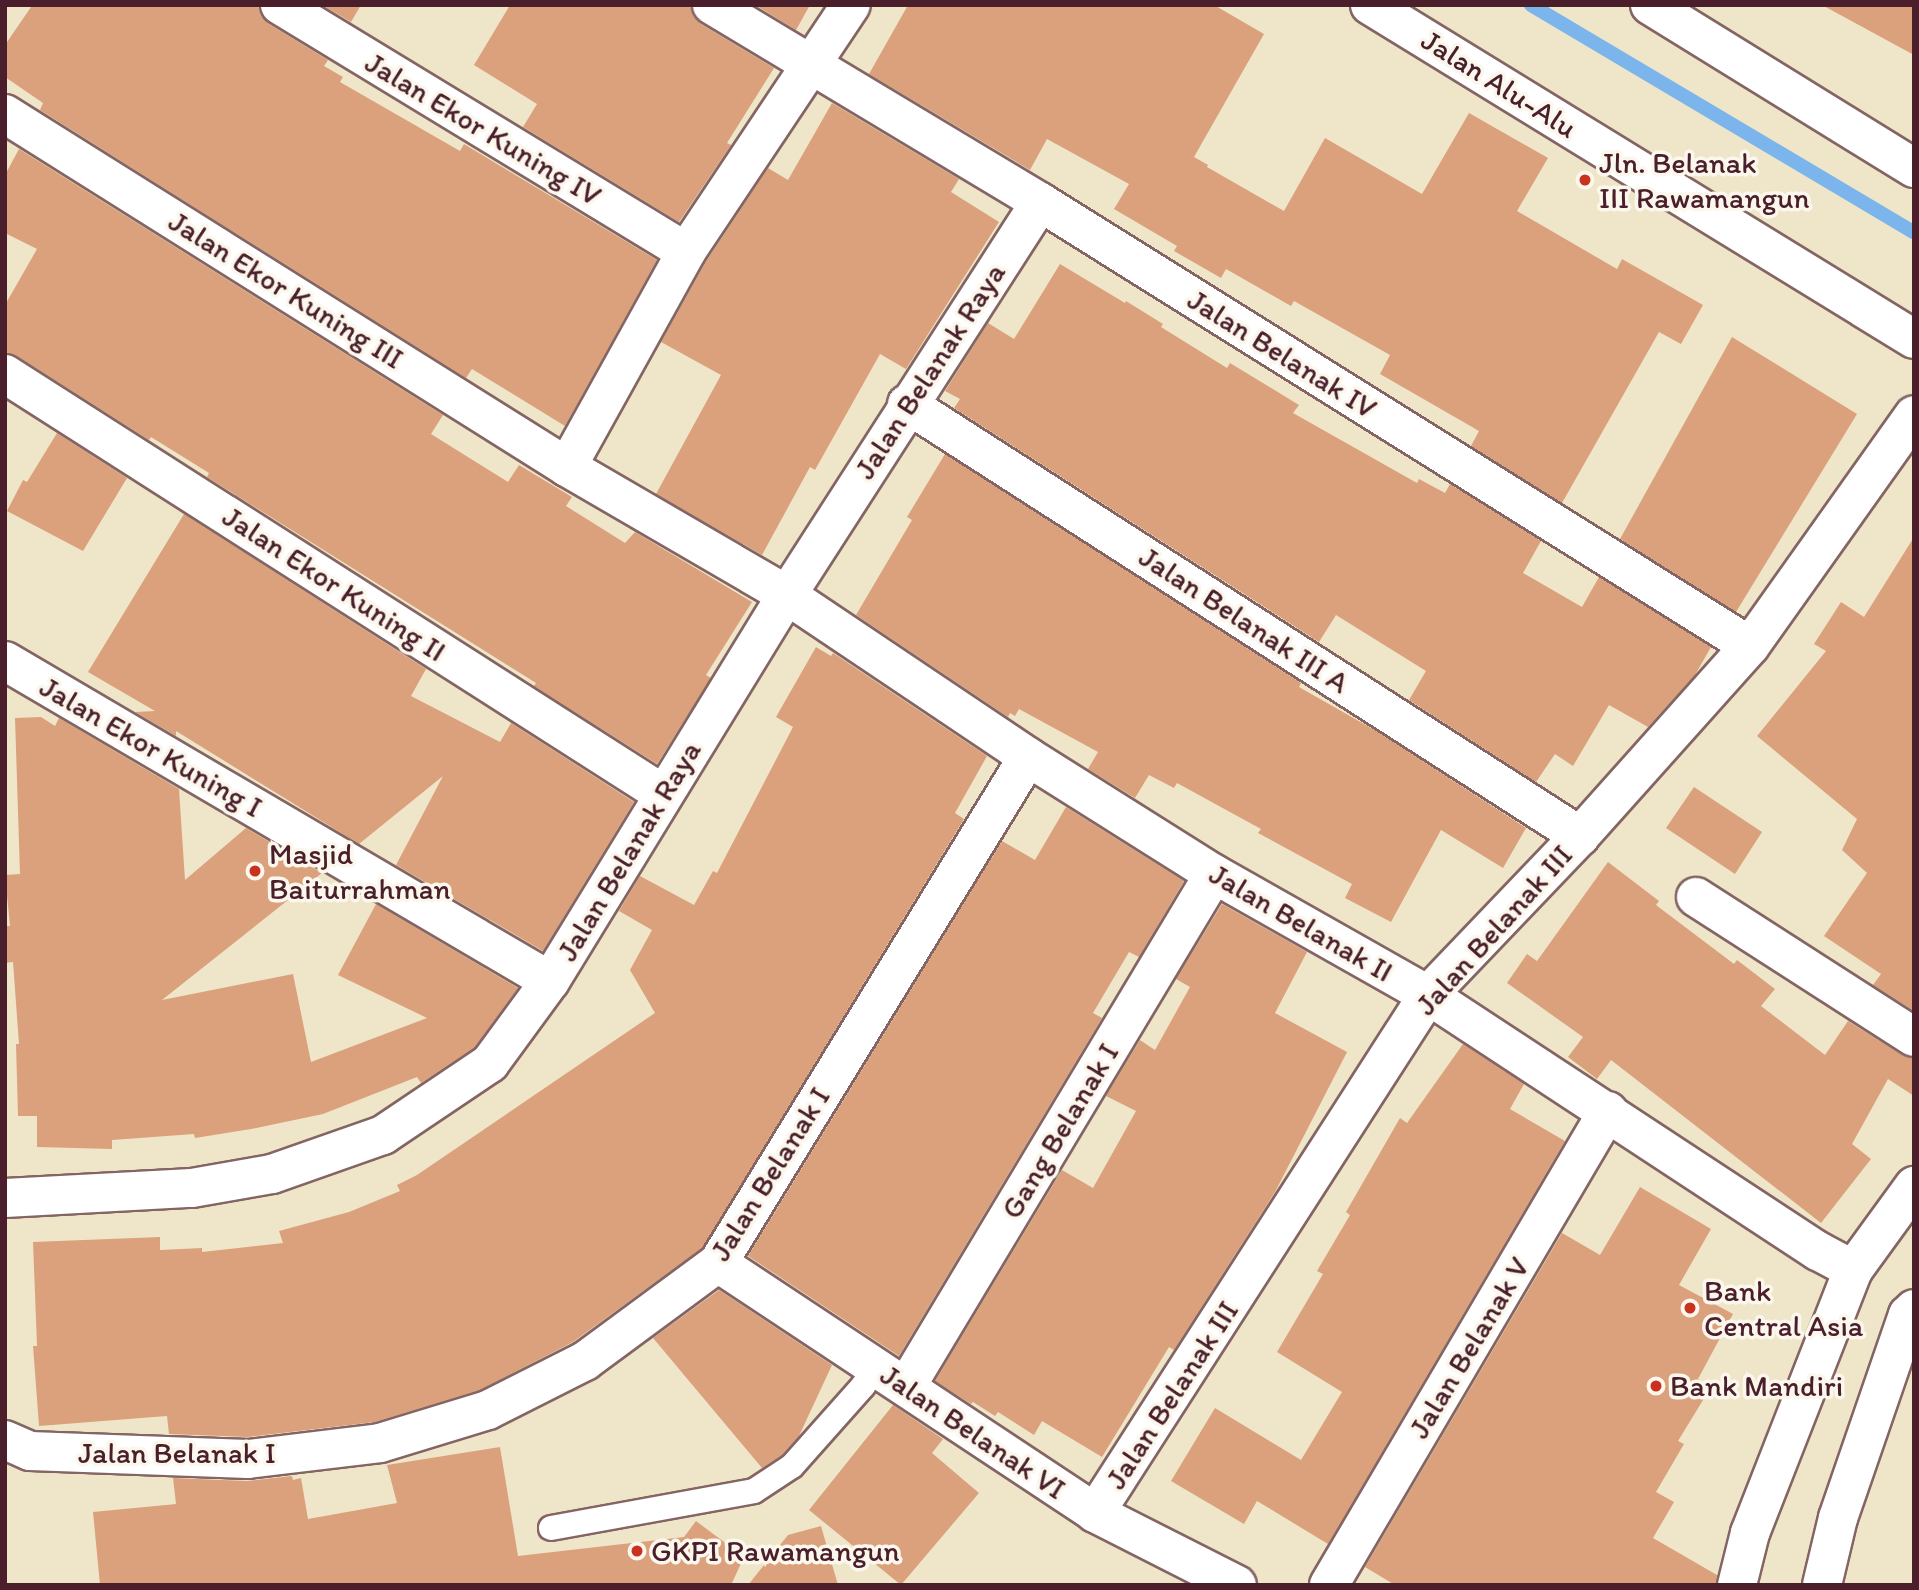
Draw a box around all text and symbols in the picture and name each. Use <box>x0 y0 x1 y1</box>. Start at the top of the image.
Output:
street label: Jalan Alu-Alu <box>1415 22 1583 146</box>
street label: Jalan Ekor Kuning IV <box>359 45 607 213</box>
place label: Jln. Belanak III Rawamangun <box>1599 145 1810 216</box>
marker: Jln. Belanak III Rawamangun <box>1577 172 1593 188</box>
street label: Jalan Ekor Kuning III <box>162 203 410 377</box>
street label: Jalan Belanak Raya <box>847 257 1013 485</box>
street label: Jalan Belanak IV <box>1181 282 1383 426</box>
street label: Jalan Ekor Kuning II <box>216 499 452 669</box>
street label: Jalan Belanak III A <box>1132 539 1356 701</box>
street label: Jalan Ekor Kuning I <box>34 669 268 825</box>
street label: Jalan Belanak Raya <box>550 735 708 967</box>
place label: Masjid Baiturrahman <box>269 836 451 906</box>
street label: Jalan Belanak III <box>1408 837 1580 1023</box>
street label: Jalan Belanak II <box>1203 856 1399 990</box>
marker: Masjid Baiturrahman <box>247 863 263 879</box>
street label: Gang Belanak I <box>994 1037 1126 1225</box>
street label: Jalan Belanak I <box>702 1081 838 1267</box>
street label: Jalan Belanak V <box>1401 1251 1537 1445</box>
place label: Bank Central Asia <box>1704 1273 1863 1344</box>
street label: Jalan Belanak III <box>1098 1294 1246 1496</box>
marker: Bank Central Asia <box>1682 1300 1698 1316</box>
street label: Jalan Belanak VI <box>874 1357 1072 1507</box>
place label: Bank Mandiri <box>1670 1368 1843 1404</box>
marker: Bank Mandiri <box>1648 1378 1664 1394</box>
street label: Jalan Belanak I <box>78 1435 276 1471</box>
place label: GKPI Rawamangun <box>651 1533 900 1569</box>
marker: GKPI Rawamangun <box>629 1543 645 1559</box>

